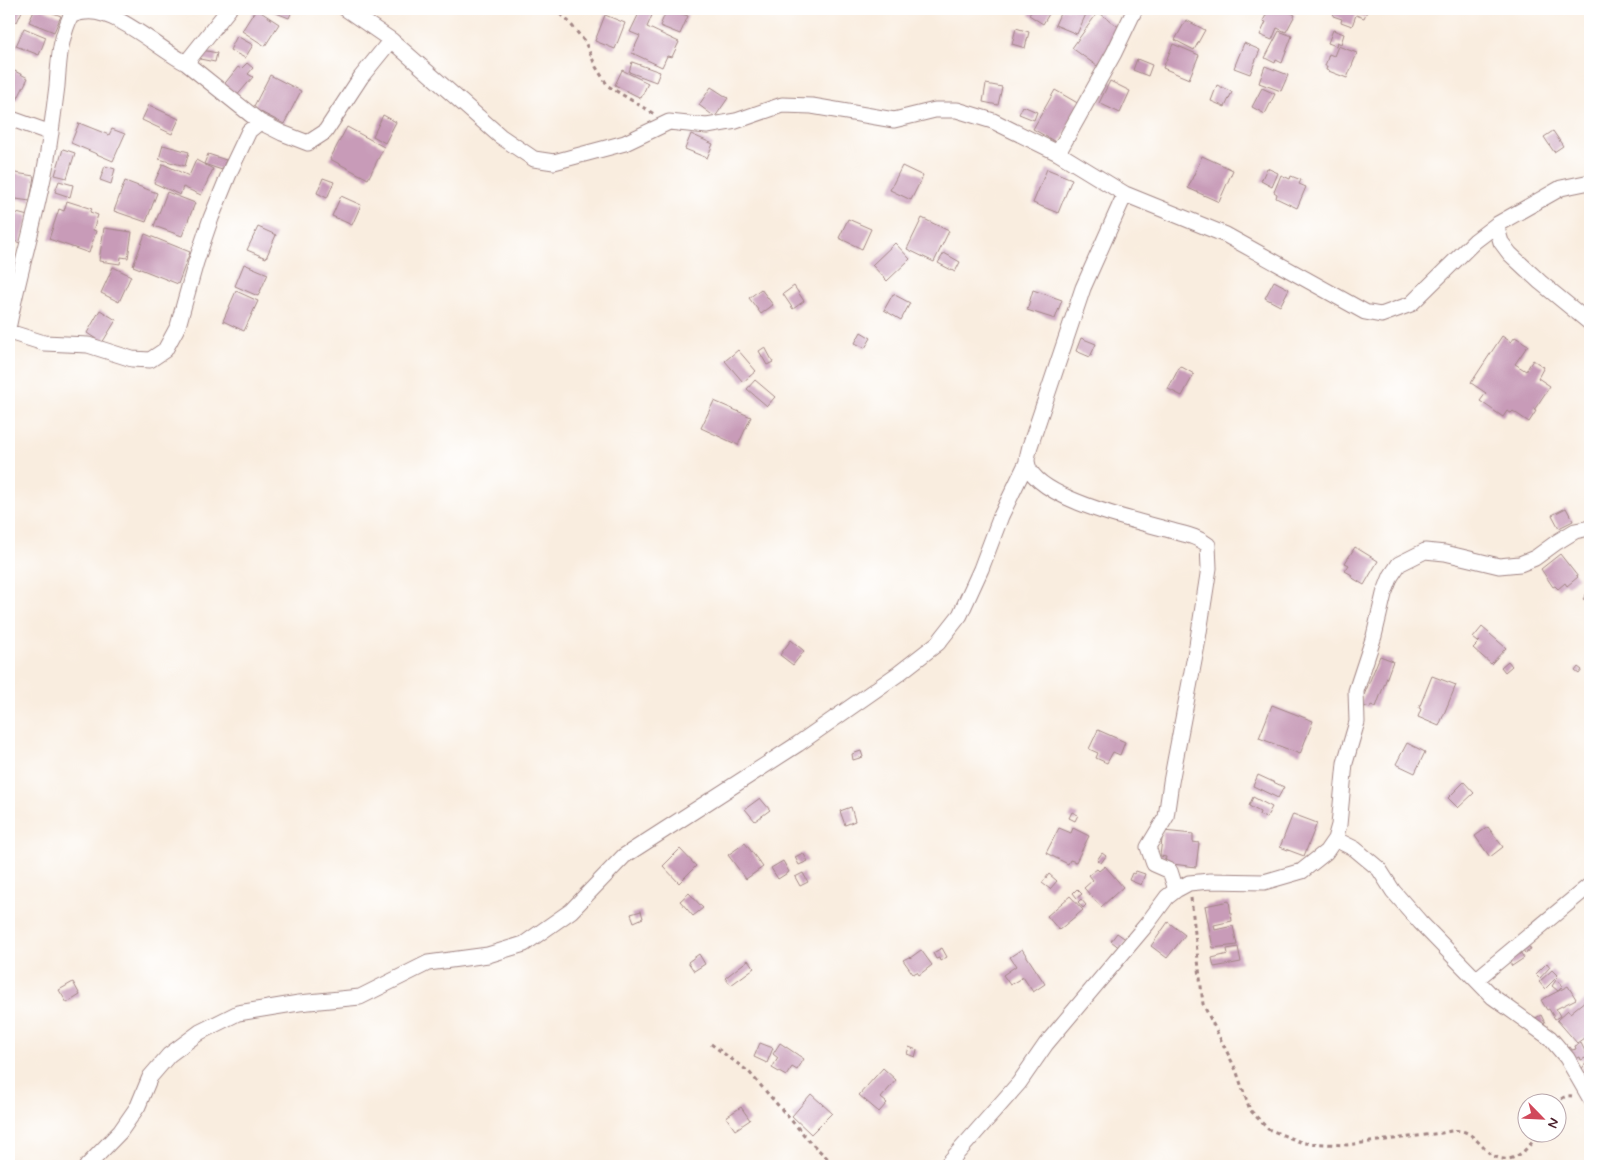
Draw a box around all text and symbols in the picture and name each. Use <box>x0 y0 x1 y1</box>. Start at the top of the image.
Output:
north arrow <box>1516 1092 1566 1142</box>
text: N <box>1543 1115 1563 1131</box>

